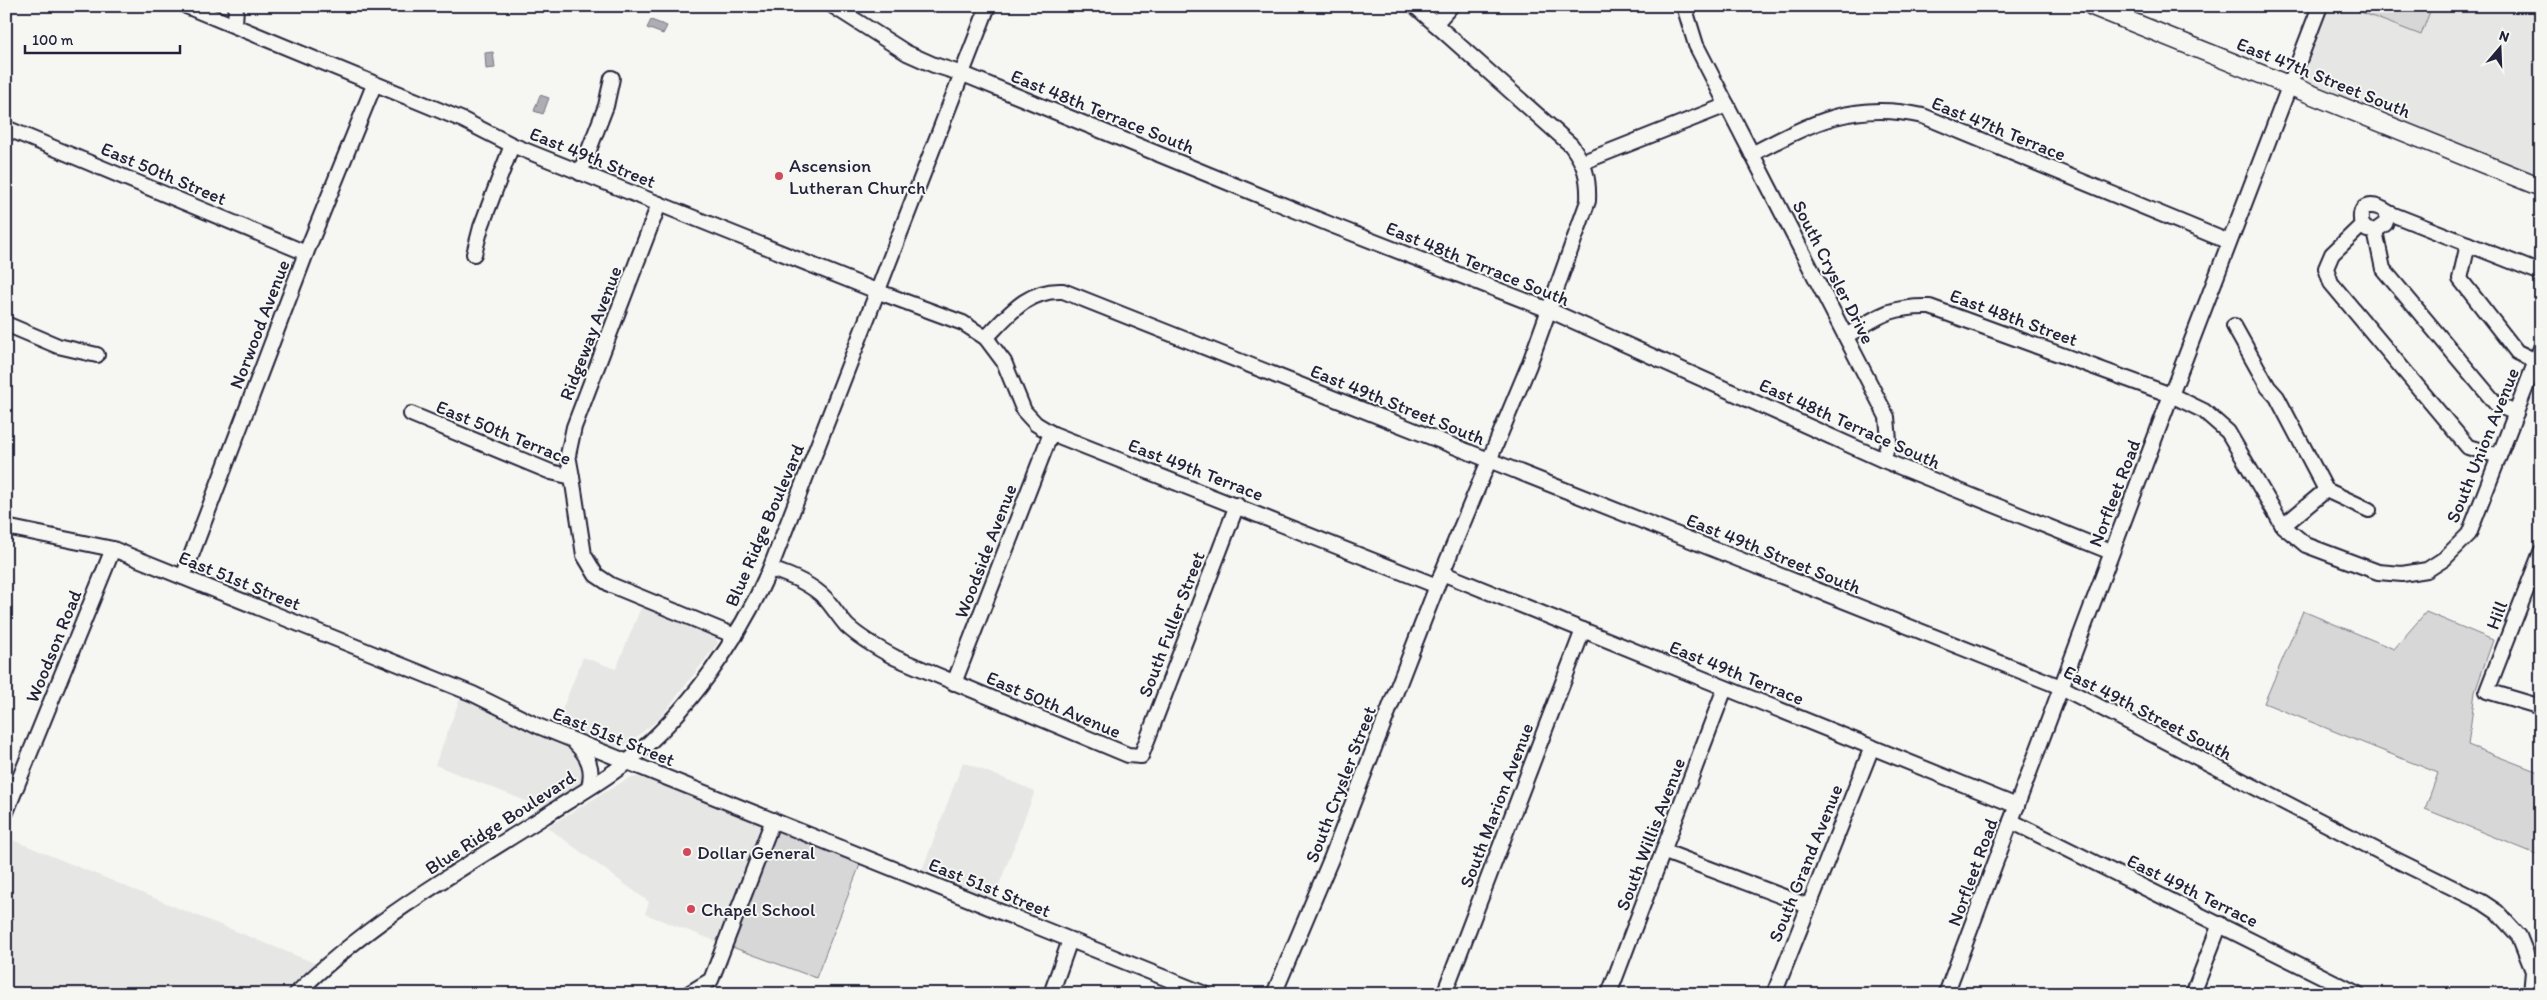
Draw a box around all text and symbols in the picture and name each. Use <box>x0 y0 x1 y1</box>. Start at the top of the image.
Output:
scale bar <box>25 22 180 54</box>
north arrow <box>2474 22 2524 72</box>
text: N <box>2497 27 2511 46</box>
text: 100 m <box>32 31 74 49</box>
street label: East 47th Street South <box>2233 32 2414 123</box>
street label: East 48th Terrace South <box>1008 64 1198 159</box>
street label: East 47th Terrace <box>1928 91 2069 166</box>
street label: East 49th Street <box>526 122 659 193</box>
street label: East 50th Street <box>98 137 230 210</box>
place label: Ascension Lutheran Church <box>789 154 926 199</box>
marker: Ascension Lutheran Church <box>773 170 785 182</box>
street label: South Crysler Drive <box>1787 197 1880 348</box>
street label: East 48th Terrace South <box>1383 216 1573 311</box>
street label: Norwood Avenue <box>224 256 295 392</box>
street label: Ridgeway Avenue <box>554 263 627 404</box>
street label: East 48th Street <box>1947 284 2081 351</box>
street label: East 49th Street South <box>1307 359 1488 450</box>
street label: South Union Avenue <box>2441 364 2524 526</box>
street label: East 48th Terrace South <box>1756 373 1944 474</box>
street label: East 50th Terrace <box>433 395 575 470</box>
street label: East 49th Terrace <box>1125 433 1267 506</box>
street label: Norfleet Road <box>2084 436 2145 550</box>
street label: Blue Ridge Boulevard <box>720 440 809 610</box>
street label: Woodside Avenue <box>949 481 1022 622</box>
street label: East 49th Street South <box>1683 508 1864 599</box>
street label: East 51st Street <box>175 546 304 615</box>
street label: South Fuller Street <box>1133 548 1210 700</box>
street label: Woodson Road <box>20 586 87 706</box>
street label: Hill <box>2481 597 2513 633</box>
street label: East 49th Terrace <box>1666 635 1808 710</box>
street label: East 49th Street South <box>2060 660 2236 765</box>
street label: East 50th Avenue <box>983 666 1125 743</box>
street label: East 51st Street <box>549 702 678 771</box>
street label: South Crysler Street <box>1300 703 1381 866</box>
street label: South Marion Avenue <box>1454 720 1538 891</box>
street label: South Willis Avenue <box>1611 755 1690 914</box>
street label: Blue Ridge Boulevard <box>421 765 580 880</box>
street label: South Grand Avenue <box>1763 781 1848 945</box>
street label: Norfleet Road <box>1942 815 2003 929</box>
place label: Dollar General <box>697 841 816 864</box>
marker: Dollar General <box>681 846 693 858</box>
street label: East 49th Terrace <box>2123 849 2262 932</box>
street label: East 51st Street <box>925 853 1054 922</box>
place label: Chapel School <box>701 898 816 921</box>
marker: Chapel School <box>685 903 697 915</box>

